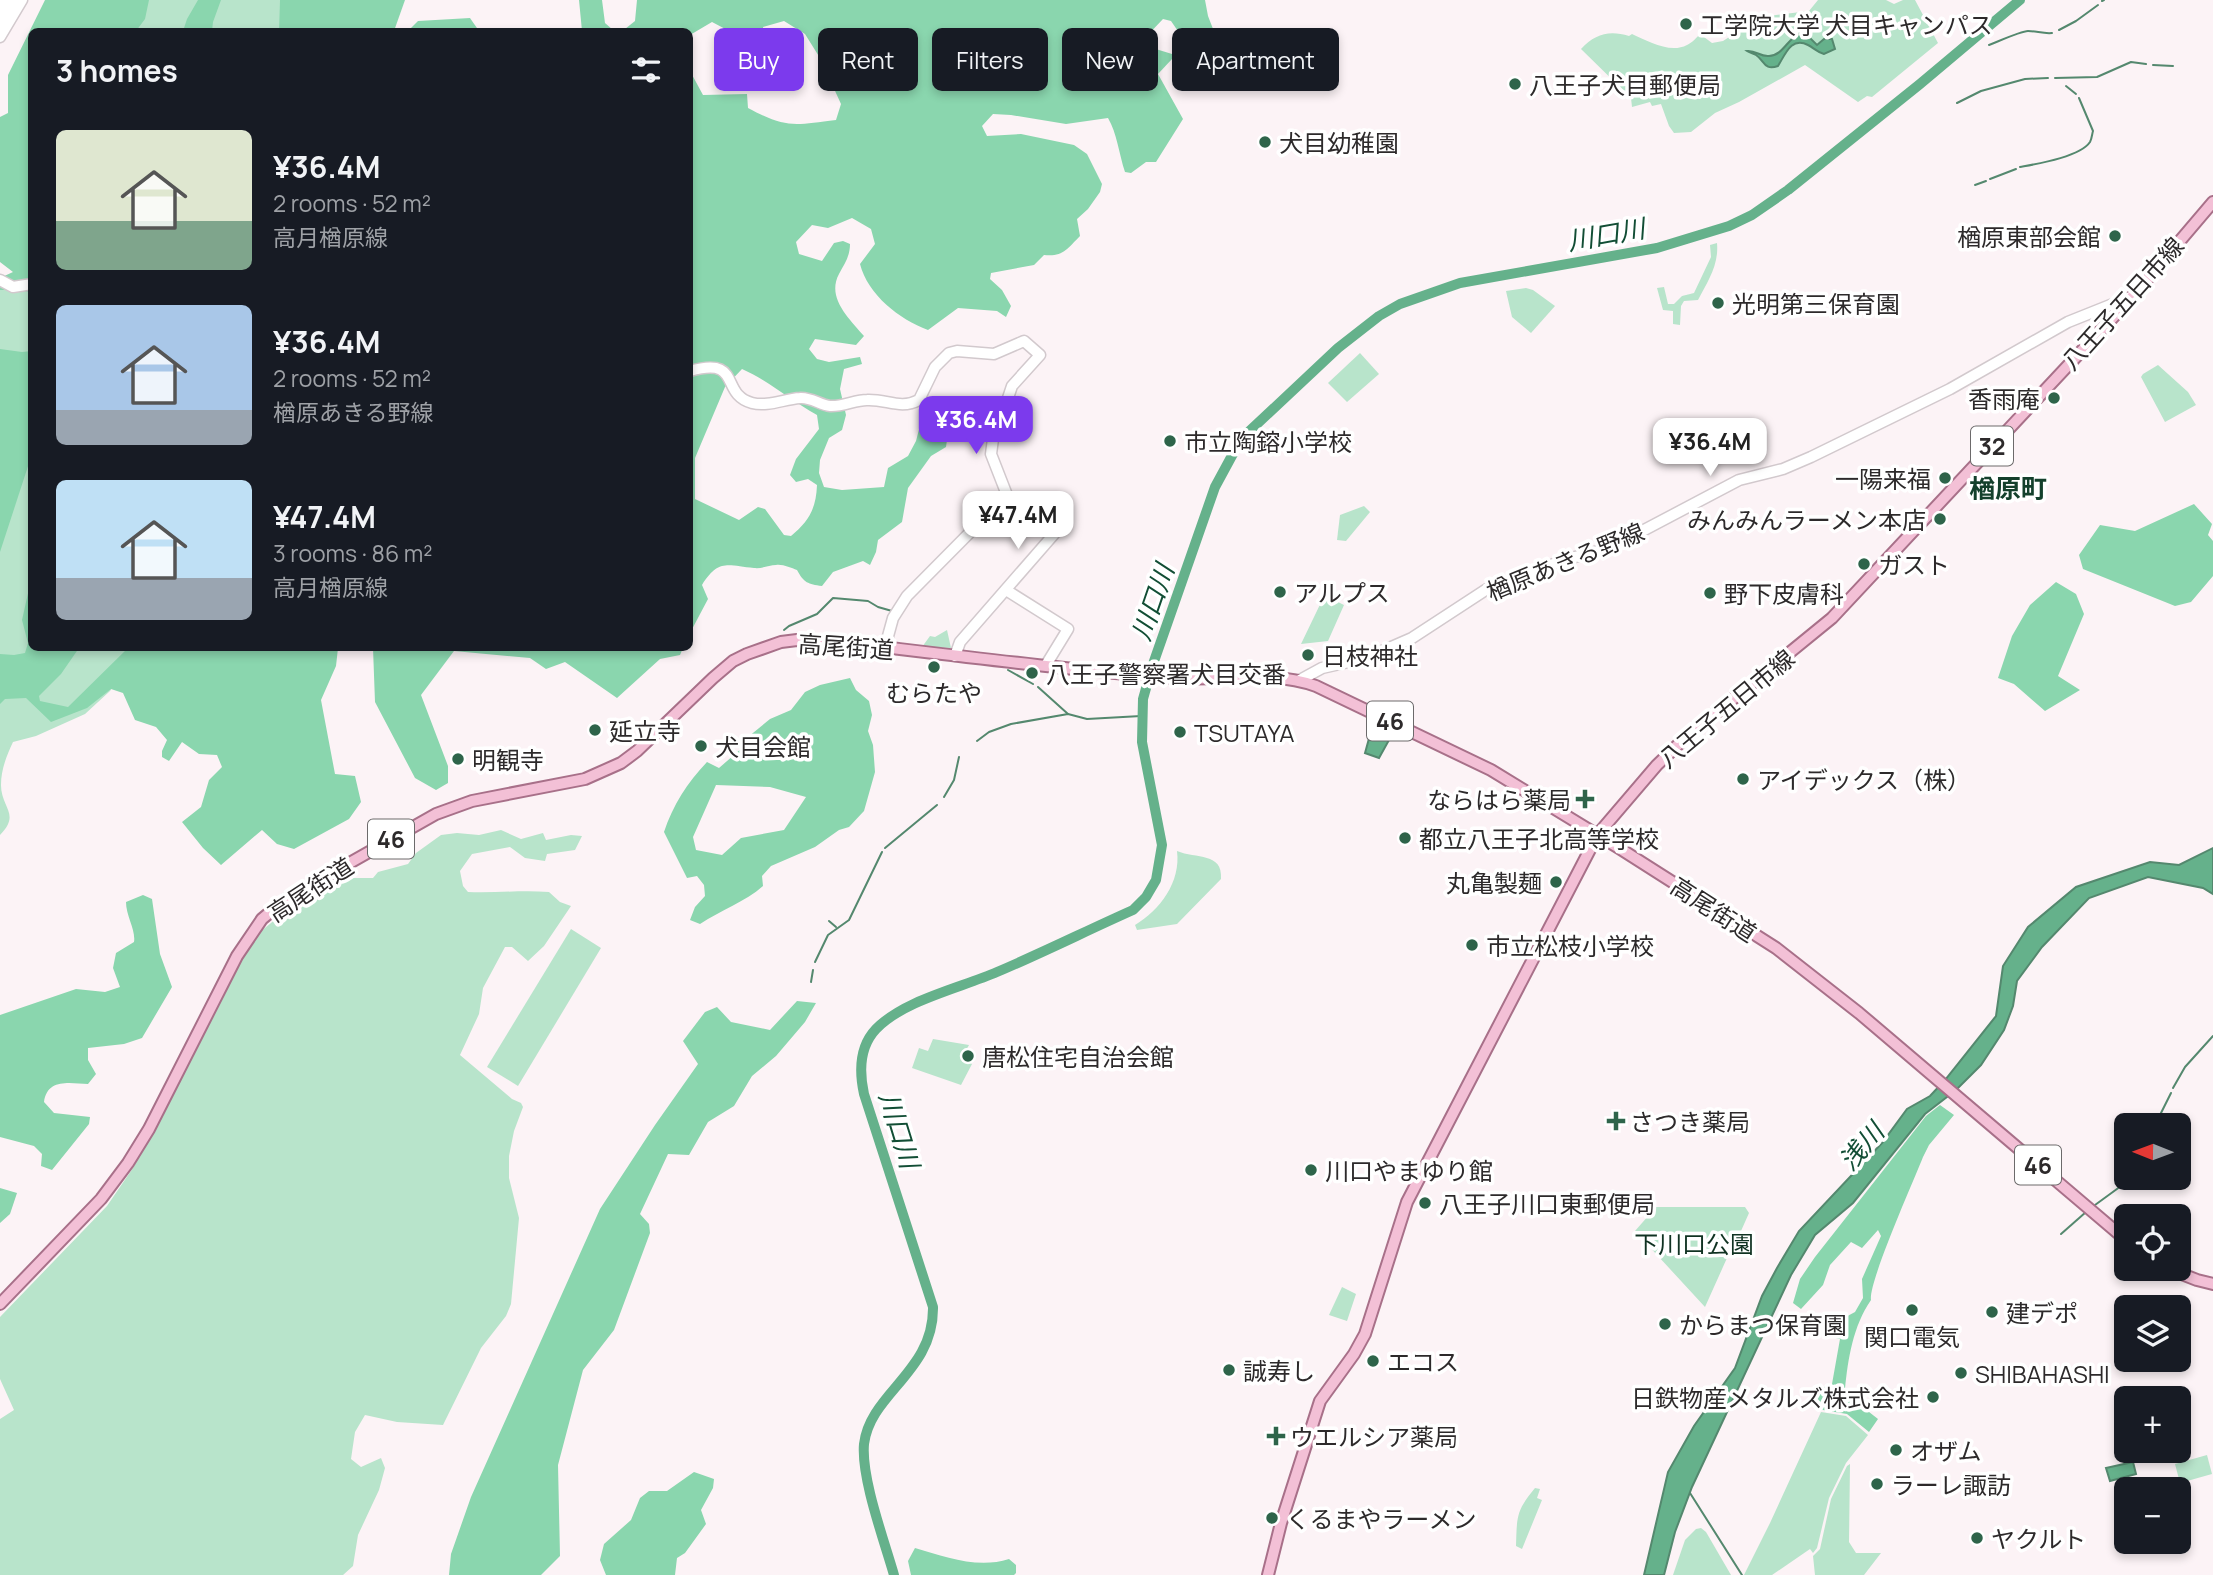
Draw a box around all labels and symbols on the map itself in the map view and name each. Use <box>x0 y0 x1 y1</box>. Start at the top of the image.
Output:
place label: 工学院大学 犬目キャンパス <box>1700 8 1993 41</box>
marker: 工学院大学 犬目キャンパス <box>1678 16 1694 32</box>
place label: 八王子犬目郵便局 <box>1529 68 1721 101</box>
marker: 八王子犬目郵便局 <box>1507 76 1523 92</box>
place label: 犬目幼稚園 <box>1279 126 1399 159</box>
marker: 犬目幼稚園 <box>1257 134 1273 150</box>
water label: 川口川 <box>1564 209 1650 259</box>
place label: 楢原東部会館 <box>1957 220 2101 253</box>
marker: 楢原東部会館 <box>2107 228 2123 244</box>
street label: 八王子五日市線 <box>2054 230 2190 376</box>
place label: 光明第三保育園 <box>1732 287 1900 320</box>
marker: 光明第三保育園 <box>1710 295 1726 311</box>
place label: 香雨庵 <box>1968 382 2040 415</box>
marker: 香雨庵 <box>2046 390 2062 406</box>
pin: ¥36.4M <box>919 396 1033 456</box>
pin: ¥36.4M <box>1653 419 1767 478</box>
place label: 市立陶鎔小学校 <box>1184 425 1352 458</box>
road number: 32 <box>1971 426 2013 466</box>
marker: 市立陶鎔小学校 <box>1162 433 1178 449</box>
place label: 一陽来福 <box>1835 462 1931 495</box>
marker: 一陽来福 <box>1937 470 1953 486</box>
district label: 楢原町 <box>1969 470 2047 506</box>
pin: ¥47.4M <box>961 491 1075 551</box>
place label: みんみんラーメン本店 <box>1687 503 1926 536</box>
marker: みんみんラーメン本店 <box>1932 511 1948 527</box>
street label: 楢原あきる野線 <box>1481 514 1649 608</box>
place label: ガスト <box>1878 548 1950 581</box>
water label: 川口川 <box>1122 556 1183 645</box>
marker: ガスト <box>1856 556 1872 572</box>
place label: アルプス <box>1294 576 1390 609</box>
place label: 野下皮膚科 <box>1724 577 1844 610</box>
marker: アルプス <box>1272 584 1288 600</box>
marker: 野下皮膚科 <box>1702 585 1718 601</box>
street label: 高尾街道 <box>797 626 895 666</box>
place label: 日枝神社 <box>1322 639 1418 672</box>
street label: 八王子五日市線 <box>1651 641 1801 775</box>
marker: 日枝神社 <box>1300 647 1316 663</box>
place label: 八王子警察署犬目交番 <box>1046 657 1286 690</box>
marker: むらたや <box>926 659 942 675</box>
marker: 八王子警察署犬目交番 <box>1024 665 1040 681</box>
place label: むらたや <box>886 676 982 709</box>
road number: 46 <box>1367 702 1413 740</box>
place label: 延立寺 <box>609 714 681 747</box>
place label: TSUTAYA <box>1194 716 1294 749</box>
marker: 延立寺 <box>587 722 603 738</box>
marker: TSUTAYA <box>1172 724 1188 740</box>
place label: 犬目会館 <box>715 730 811 763</box>
marker: 犬目会館 <box>693 738 709 754</box>
place label: 明観寺 <box>472 743 544 776</box>
marker: 明観寺 <box>450 751 466 767</box>
place label: アイデックス（株） <box>1757 763 1971 796</box>
marker: アイデックス（株） <box>1735 771 1751 787</box>
place label: ならはら薬局 <box>1427 783 1571 816</box>
marker: ならはら薬局 <box>1577 791 1593 807</box>
road number: 46 <box>368 820 414 859</box>
place label: 都立八王子北高等学校 <box>1419 822 1659 855</box>
marker: 都立八王子北高等学校 <box>1397 830 1413 846</box>
street label: 高尾街道 <box>261 849 359 929</box>
place label: 丸亀製麺 <box>1446 866 1542 899</box>
street label: 高尾街道 <box>1665 869 1763 949</box>
marker: 丸亀製麺 <box>1548 874 1564 890</box>
place label: 市立松枝小学校 <box>1486 929 1654 962</box>
marker: 市立松枝小学校 <box>1464 937 1480 953</box>
place label: 唐松住宅自治会館 <box>982 1040 1174 1073</box>
marker: 唐松住宅自治会館 <box>960 1048 976 1064</box>
water label: 川口川 <box>871 1087 929 1175</box>
place label: さつき薬局 <box>1630 1105 1750 1138</box>
water label: 浅川 <box>1830 1112 1894 1177</box>
marker: さつき薬局 <box>1608 1113 1624 1129</box>
north arrow <box>2114 1113 2191 1190</box>
road number: 46 <box>2015 1146 2061 1184</box>
place label: 川口やまゆり館 <box>1325 1154 1493 1187</box>
marker: 川口やまゆり館 <box>1303 1162 1319 1178</box>
place label: 八王子川口東郵便局 <box>1439 1187 1655 1220</box>
marker: 八王子川口東郵便局 <box>1417 1195 1433 1211</box>
park label: 下川口公園 <box>1634 1227 1754 1260</box>
place label: 建デポ <box>2006 1296 2078 1329</box>
marker: 関口電気 <box>1904 1302 1920 1318</box>
marker: 建デポ <box>1984 1304 2000 1320</box>
place label: からまつ保育園 <box>1679 1308 1847 1341</box>
marker: からまつ保育園 <box>1657 1316 1673 1332</box>
place label: 関口電気 <box>1864 1320 1960 1353</box>
place label: エコス <box>1387 1345 1459 1378</box>
marker: エコス <box>1365 1353 1381 1369</box>
place label: 誠寿し <box>1243 1354 1315 1387</box>
place label: SHIBAHASHI <box>1975 1357 2110 1390</box>
marker: 誠寿し <box>1221 1362 1237 1378</box>
marker: SHIBAHASHI <box>1953 1365 1969 1381</box>
place label: 日鉄物産メタルズ株式会社 <box>1631 1381 1919 1414</box>
marker: 日鉄物産メタルズ株式会社 <box>1925 1389 1941 1405</box>
place label: ウエルシア薬局 <box>1290 1420 1458 1453</box>
marker: ウエルシア薬局 <box>1268 1428 1284 1444</box>
place label: オザム <box>1910 1434 1982 1467</box>
marker: オザム <box>1888 1442 1904 1458</box>
place label: ラーレ諏訪 <box>1891 1468 2011 1501</box>
marker: ラーレ諏訪 <box>1869 1476 1885 1492</box>
place label: くるまやラーメン <box>1286 1502 1477 1535</box>
marker: くるまやラーメン <box>1264 1510 1280 1526</box>
place label: ヤクルト <box>1991 1522 2086 1555</box>
marker: ヤクルト <box>1969 1530 1985 1546</box>

